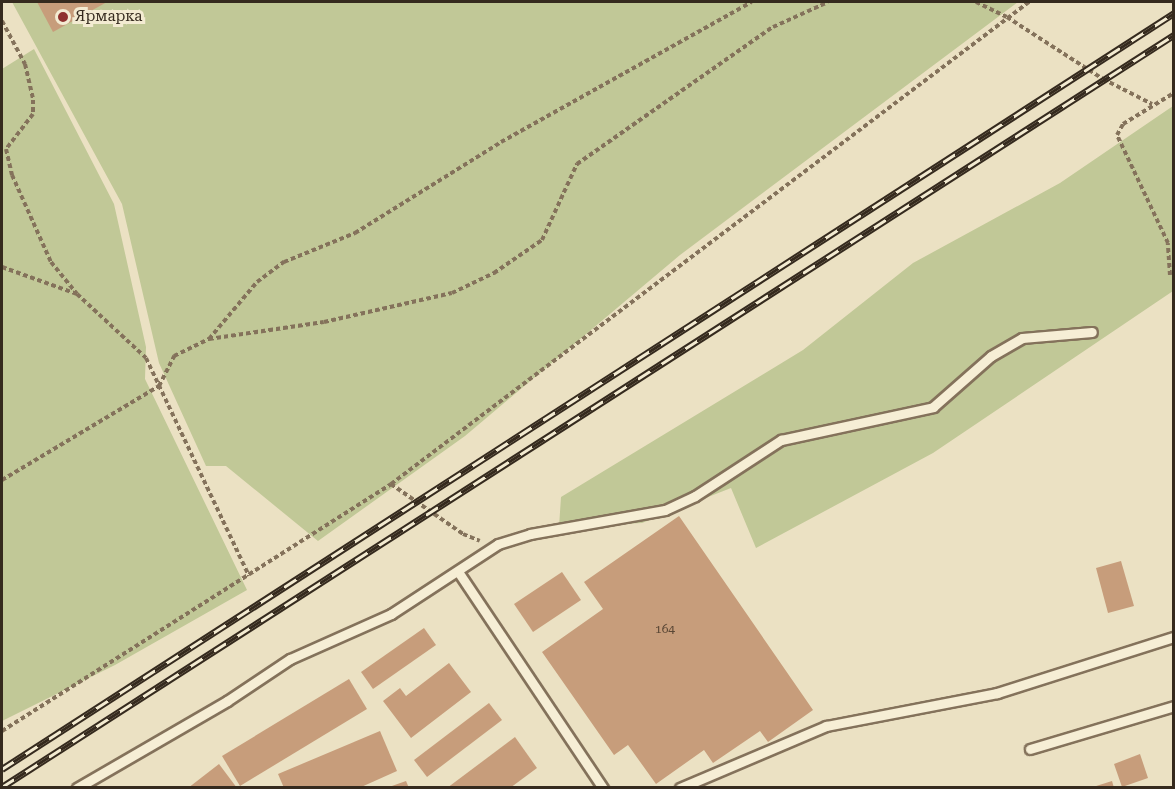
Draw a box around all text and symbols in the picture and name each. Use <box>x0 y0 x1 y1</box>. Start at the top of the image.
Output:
place label: Ярмарка <box>75 8 142 26</box>
marker: Ярмарка <box>56 10 70 24</box>
house number: 164 <box>655 623 675 637</box>

